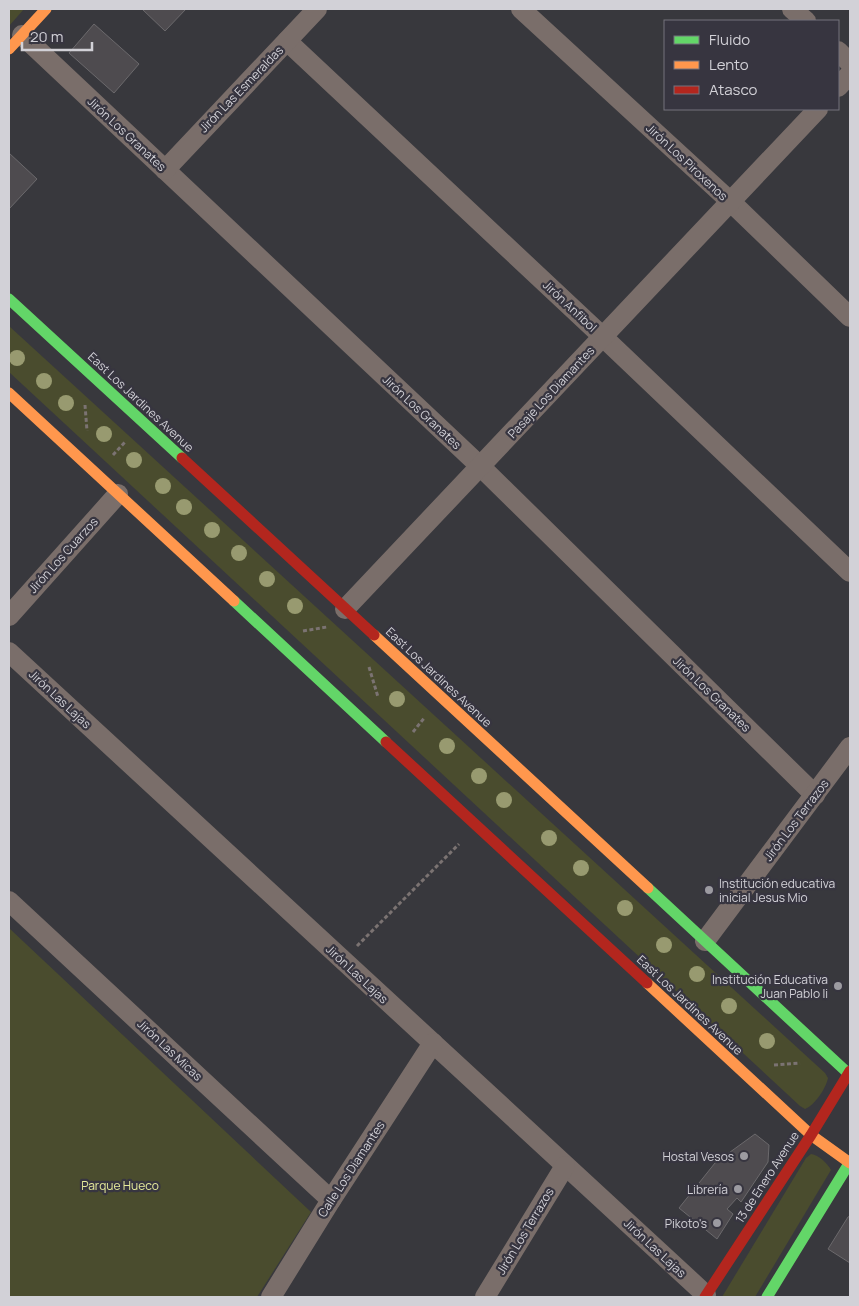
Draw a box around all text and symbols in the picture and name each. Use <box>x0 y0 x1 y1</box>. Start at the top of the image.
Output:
scale bar <box>22 20 92 52</box>
legend <box>664 20 839 110</box>
text: 20 m <box>30 26 63 47</box>
text: Fluido <box>709 29 750 50</box>
street label: Jirón Las Esmeraldas <box>195 42 287 136</box>
text: Lento <box>709 54 749 75</box>
text: Atasco <box>709 79 757 100</box>
street label: Jirón Los Granates <box>84 93 170 175</box>
street label: Jirón Los Piroxenos <box>643 120 731 204</box>
street label: Jirón Anfibol <box>539 277 601 335</box>
street label: Pasaje Los Diamantes <box>504 342 598 442</box>
street label: East Los Jardines Avenue <box>84 348 198 456</box>
street label: Jirón Los Granates <box>379 371 465 453</box>
street label: Jirón Los Cuarzos <box>24 513 102 597</box>
street label: East Los Jardines Avenue <box>382 623 496 731</box>
street label: Jirón Los Granates <box>669 652 755 736</box>
street label: Jirón Las Lajas <box>25 666 95 732</box>
street label: Jirón Los Terrazos <box>760 776 832 864</box>
place label: Institución educativa inicial Jesus Mio <box>719 875 835 906</box>
marker: Institución educativa inicial Jesus Mio <box>703 884 715 896</box>
street label: Jirón Las Lajas <box>322 941 392 1007</box>
street label: East Los Jardines Avenue <box>633 951 747 1059</box>
place label: Institución Educativa Juan Pablo Ii <box>712 971 828 1002</box>
marker: Institución Educativa Juan Pablo Ii <box>832 980 844 992</box>
street label: Jirón Las Micas <box>134 1015 206 1085</box>
street label: Calle Los Diamantes <box>314 1118 388 1220</box>
street label: 13 de Enero Avenue <box>731 1128 803 1226</box>
place label: Hostal Vesos <box>663 1148 734 1165</box>
marker: Hostal Vesos <box>738 1150 750 1162</box>
park label: Parque Hueco <box>81 1177 159 1194</box>
place label: Librería <box>687 1181 728 1198</box>
marker: Librería <box>732 1183 744 1195</box>
street label: Jirón Los Terrazos <box>492 1184 558 1278</box>
street label: Jirón Las Lajas <box>620 1215 690 1281</box>
place label: Pikoto's <box>665 1215 707 1232</box>
marker: Pikoto's <box>711 1217 723 1229</box>

